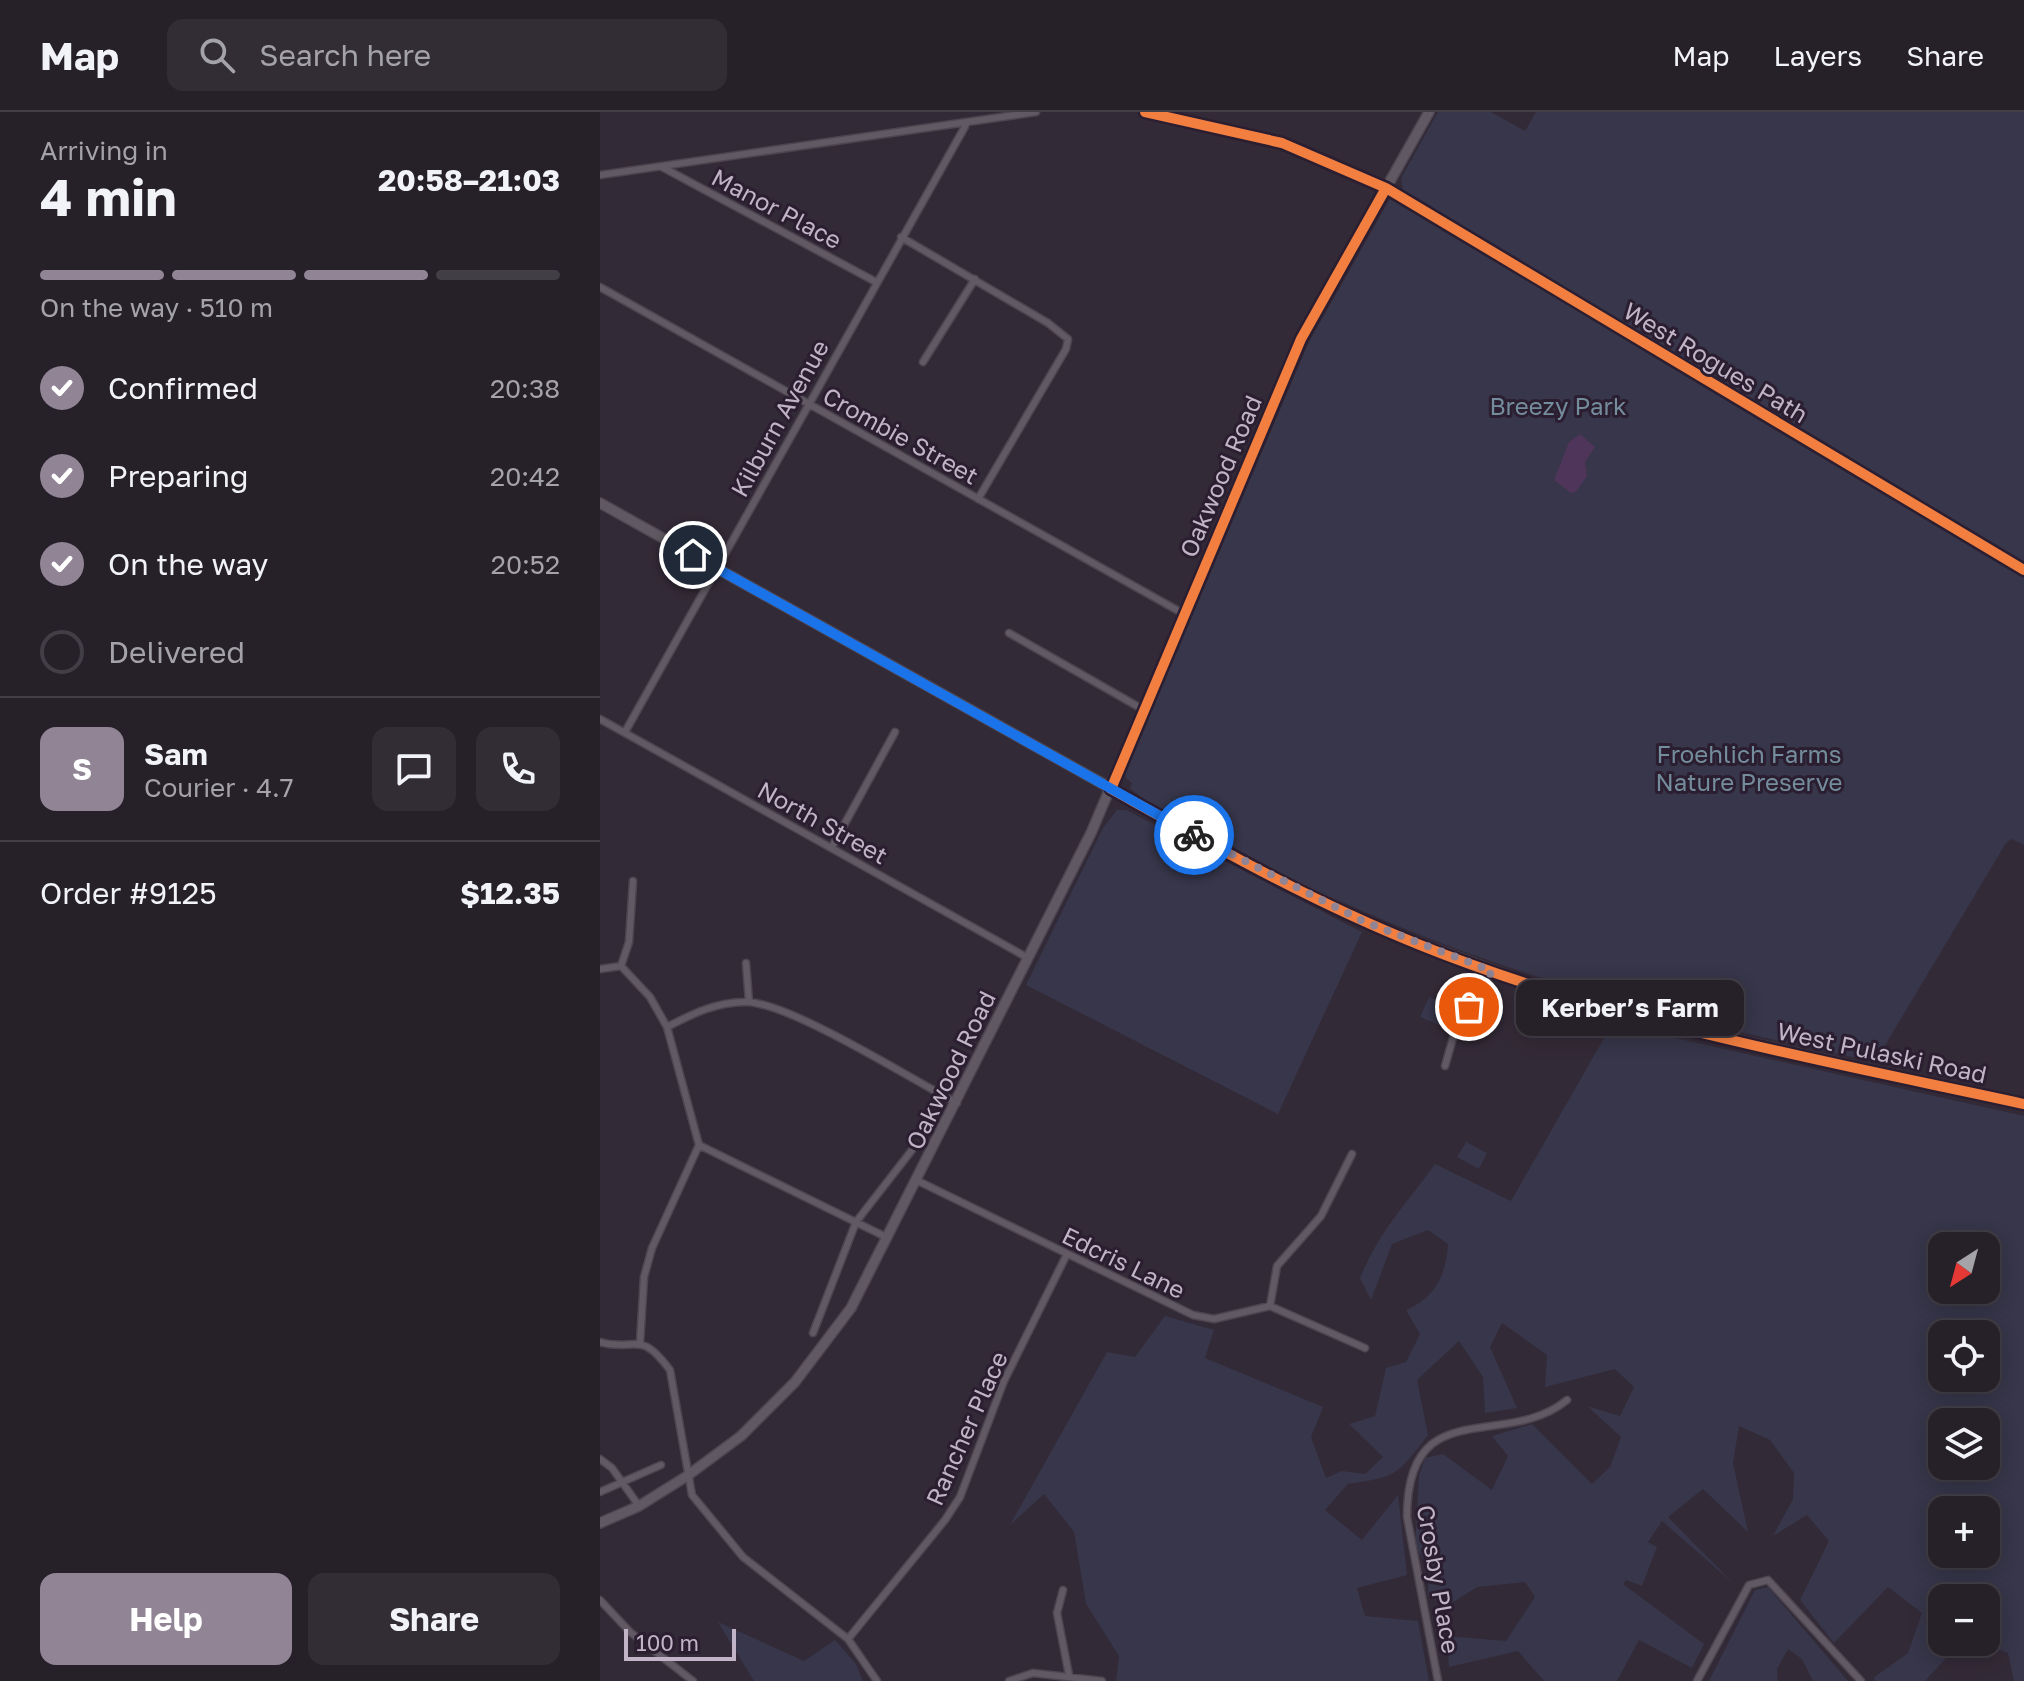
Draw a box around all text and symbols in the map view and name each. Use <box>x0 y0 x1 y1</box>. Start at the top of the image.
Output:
search box <box>167 19 727 91</box>
text: Map <box>40 33 119 78</box>
icon: search <box>195 33 239 77</box>
text: Search here <box>259 37 431 73</box>
text: Map <box>1672 39 1730 72</box>
text: Layers <box>1774 39 1862 72</box>
text: Share <box>1906 39 1984 72</box>
text: Arriving in <box>40 135 168 166</box>
text: 20:58–21:03 <box>378 162 560 198</box>
street label: Manor Place <box>707 162 847 254</box>
text: 4 min <box>40 165 177 227</box>
text: On the way · 510 m <box>40 292 273 323</box>
street label: West Rogues Path <box>1619 296 1813 428</box>
street label: Kilburn Avenue <box>724 335 834 501</box>
icon: check <box>40 366 84 410</box>
text: Confirmed <box>108 370 258 406</box>
text: 20:38 <box>490 373 560 404</box>
street label: Crombie Street <box>818 380 984 490</box>
street label: Oakwood Road <box>1173 391 1267 561</box>
park label: Breezy Park <box>1490 391 1626 420</box>
icon: check <box>40 454 84 498</box>
text: Preparing <box>108 458 249 494</box>
text: 20:42 <box>490 461 560 492</box>
pin <box>659 521 727 589</box>
icon: home <box>671 533 715 577</box>
icon: check <box>40 542 84 586</box>
text: On the way <box>108 546 268 582</box>
text: 20:52 <box>491 549 560 580</box>
text: Delivered <box>108 634 245 670</box>
button: chat <box>372 727 456 811</box>
button: phone <box>476 727 560 811</box>
text: Sam <box>144 736 208 772</box>
park label: Froehlich Farms Nature Preserve <box>1655 739 1843 796</box>
text: S <box>72 751 92 787</box>
text: Courier · 4.7 <box>144 772 294 803</box>
street label: North Street <box>753 774 893 870</box>
courier <box>1154 795 1234 875</box>
icon: bike <box>1172 813 1216 857</box>
text: Order #9125 <box>40 875 217 911</box>
text: $12.35 <box>460 875 560 911</box>
pin <box>1435 973 1503 1041</box>
callout: Kerber’s Farm <box>1517 979 1745 1035</box>
icon: bag <box>1447 985 1491 1029</box>
street label: Oakwood Road <box>899 986 1001 1154</box>
text: Kerber’s Farm <box>1541 992 1719 1023</box>
street label: West Pulaski Road <box>1775 1016 1989 1088</box>
street label: Edcris Lane <box>1058 1220 1190 1304</box>
north arrow <box>1928 1232 2000 1304</box>
map controls <box>1928 1232 2000 1656</box>
button: locate <box>1928 1320 2000 1392</box>
street label: Rancher Place <box>919 1347 1013 1509</box>
button: layers <box>1928 1408 2000 1480</box>
button: + <box>1928 1496 2000 1568</box>
street label: Crosby Place <box>1412 1502 1466 1656</box>
button: Help <box>40 1573 292 1665</box>
button: Share <box>308 1573 560 1665</box>
button: − <box>1928 1584 2000 1656</box>
scale bar <box>624 1625 736 1661</box>
text: 100 m <box>636 1629 699 1656</box>

